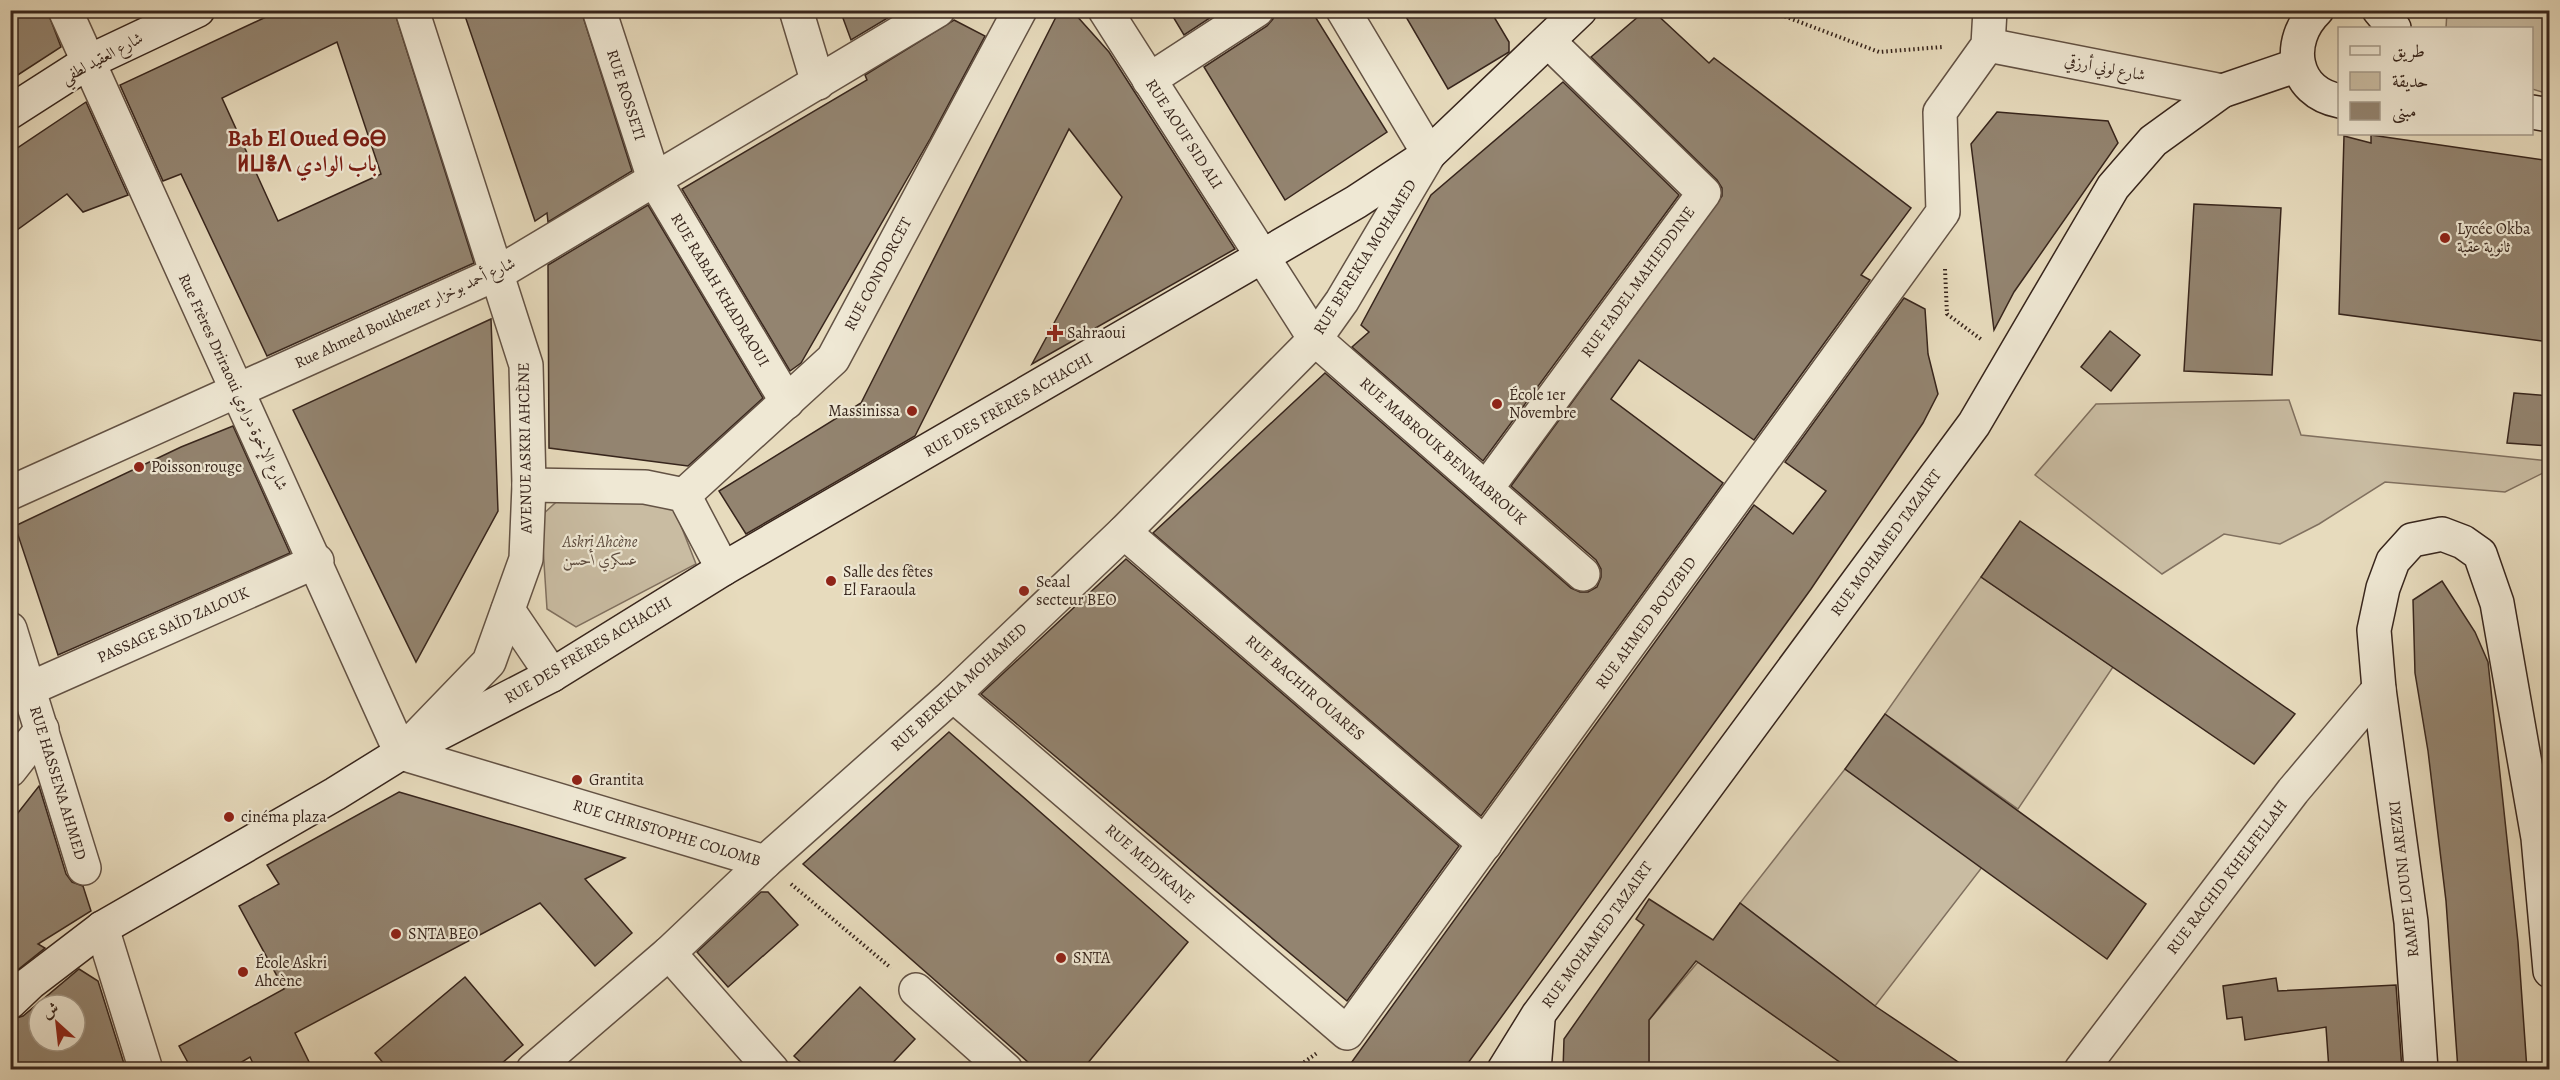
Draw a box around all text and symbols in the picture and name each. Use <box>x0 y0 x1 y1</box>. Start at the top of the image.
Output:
street label: شارع العقيد لطفي <box>57 27 149 92</box>
legend <box>2338 27 2533 135</box>
text: طريق <box>2392 39 2425 63</box>
street label: RUE ROSSETI <box>601 47 651 143</box>
street label: شارع لوني أرزقي <box>2062 48 2148 89</box>
text: حديقة <box>2392 69 2428 93</box>
street label: RUE AOUF SID ALI <box>1140 75 1228 193</box>
text: مبنى <box>2392 99 2417 124</box>
district label: Bab El Oued ⴱⴰⴱ ⵍⵡⴻⴷ باب الوادي <box>227 124 387 182</box>
street label: RUE BEREKIA MOHAMED <box>1308 175 1422 339</box>
street label: RUE FADEL MAHIEDDINE <box>1576 202 1700 362</box>
street label: RUE RABAH KHADRAOUI <box>665 209 775 371</box>
street label: RUE CONDORCET <box>839 213 917 335</box>
place label: Lycée Okba ثانوية عقبة <box>2457 218 2531 258</box>
marker: Lycée Okba ثانوية عقبة <box>2438 231 2452 245</box>
street label: Rue Ahmed Boukhezer شارع أحمد بوخزار <box>291 251 520 376</box>
street label: Rue Frères Driraoui شارع الإخوة دراوي <box>171 270 293 495</box>
place label: Sahraoui <box>1067 322 1126 344</box>
marker: Sahraoui <box>1048 326 1062 340</box>
street label: RUE DES FRÈRES ACHACHI <box>919 348 1097 462</box>
street label: AVENUE ASKRI AHCÈNE <box>513 362 538 535</box>
street label: RUE MABROUK BENMABROUK <box>1355 372 1531 530</box>
place label: École 1er Novembre <box>1509 384 1577 424</box>
marker: École 1er Novembre <box>1490 397 1504 411</box>
place label: Massinissa <box>828 400 901 422</box>
marker: Massinissa <box>905 404 919 418</box>
place label: Poisson rouge <box>151 456 242 478</box>
marker: Poisson rouge <box>132 460 146 474</box>
street label: RUE MOHAMED TAZAIRT <box>1825 465 1947 621</box>
park label: Askri Ahcène عسكري أحسن <box>561 531 638 572</box>
street label: RUE AHMED BOUZBID <box>1590 552 1702 694</box>
place label: Salle des fêtes El Faraoula <box>843 561 933 601</box>
place label: Seaal secteur BEO <box>1036 571 1117 611</box>
marker: Salle des fêtes El Faraoula <box>824 574 838 588</box>
street label: PASSAGE SAÏD ZALOUK <box>94 582 252 668</box>
marker: Seaal secteur BEO <box>1017 584 1031 598</box>
street label: RUE DES FRÈRES ACHACHI <box>500 591 676 709</box>
street label: RUE BEREKIA MOHAMED <box>886 618 1032 756</box>
street label: RUE BACHIR OUARES <box>1241 630 1369 746</box>
street label: RUE HASSENA AHMED <box>24 703 92 863</box>
place label: Grantita <box>589 769 645 791</box>
marker: Grantita <box>570 773 584 787</box>
street label: RUE CHRISTOPHE COLOMB <box>570 794 764 872</box>
street label: RUE RACHID KHELFELLAH <box>2161 795 2293 959</box>
street label: RAMPE LOUNI AREZKI <box>2383 799 2425 959</box>
place label: cinéma plaza <box>241 806 327 828</box>
marker: cinéma plaza <box>222 810 236 824</box>
street label: RUE MEDJKANE <box>1100 819 1200 909</box>
street label: RUE MOHAMED TAZAIRT <box>1536 857 1658 1013</box>
place label: SNTA BEO <box>408 923 478 945</box>
marker: SNTA BEO <box>389 927 403 941</box>
place label: SNTA <box>1073 947 1111 969</box>
marker: SNTA <box>1054 951 1068 965</box>
place label: École Askri Ahcène <box>254 952 327 992</box>
marker: École Askri Ahcène <box>236 965 250 979</box>
north arrow <box>27 993 87 1053</box>
text: ش <box>39 997 63 1024</box>

